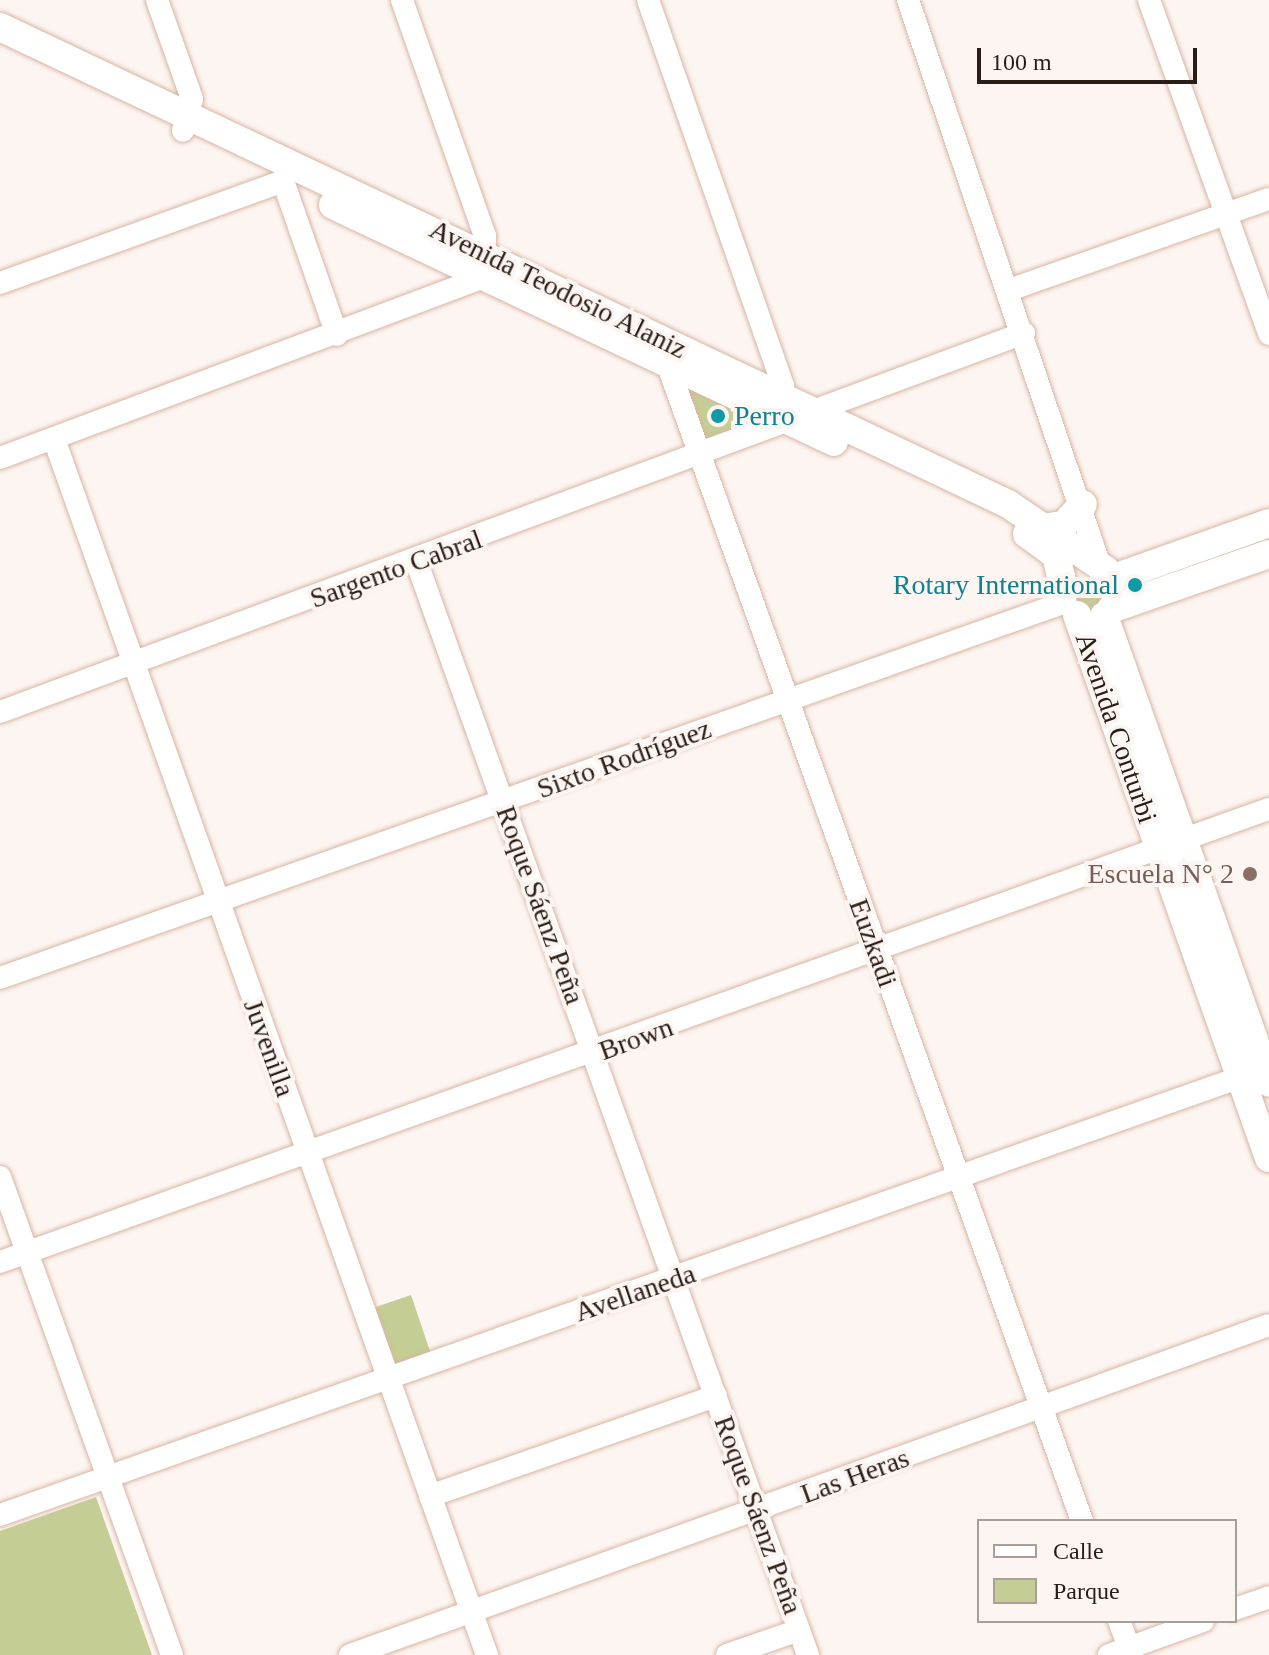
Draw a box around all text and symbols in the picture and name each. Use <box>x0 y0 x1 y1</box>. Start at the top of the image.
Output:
scale bar <box>981 32 1201 82</box>
text: 100 m <box>991 49 1052 75</box>
street label: Avenida Teodosio Alaniz <box>423 212 693 366</box>
place label: Perro <box>734 399 795 433</box>
marker: Perro <box>709 407 727 425</box>
street label: Sargento Cabral <box>305 522 487 616</box>
place label: Rotary International <box>893 568 1119 602</box>
marker: Rotary International <box>1126 576 1144 594</box>
street label: Avenida Conturbi <box>1068 628 1164 828</box>
street label: Sixto Rodríguez <box>532 712 716 806</box>
street label: Roque Sáenz Peña <box>489 801 591 1009</box>
place label: Escuela N° 2 <box>1088 857 1234 891</box>
marker: Escuela N° 2 <box>1241 865 1259 883</box>
street label: Euzkadi <box>842 894 904 992</box>
street label: Juvenilla <box>236 995 302 1101</box>
street label: Brown <box>594 1010 678 1068</box>
street label: Avellaneda <box>570 1257 700 1329</box>
street label: Roque Sáenz Peña <box>707 1411 809 1619</box>
street label: Las Heras <box>796 1441 914 1511</box>
legend <box>977 1519 1237 1623</box>
text: Calle <box>1053 1538 1104 1564</box>
text: Parque <box>1053 1578 1120 1604</box>

